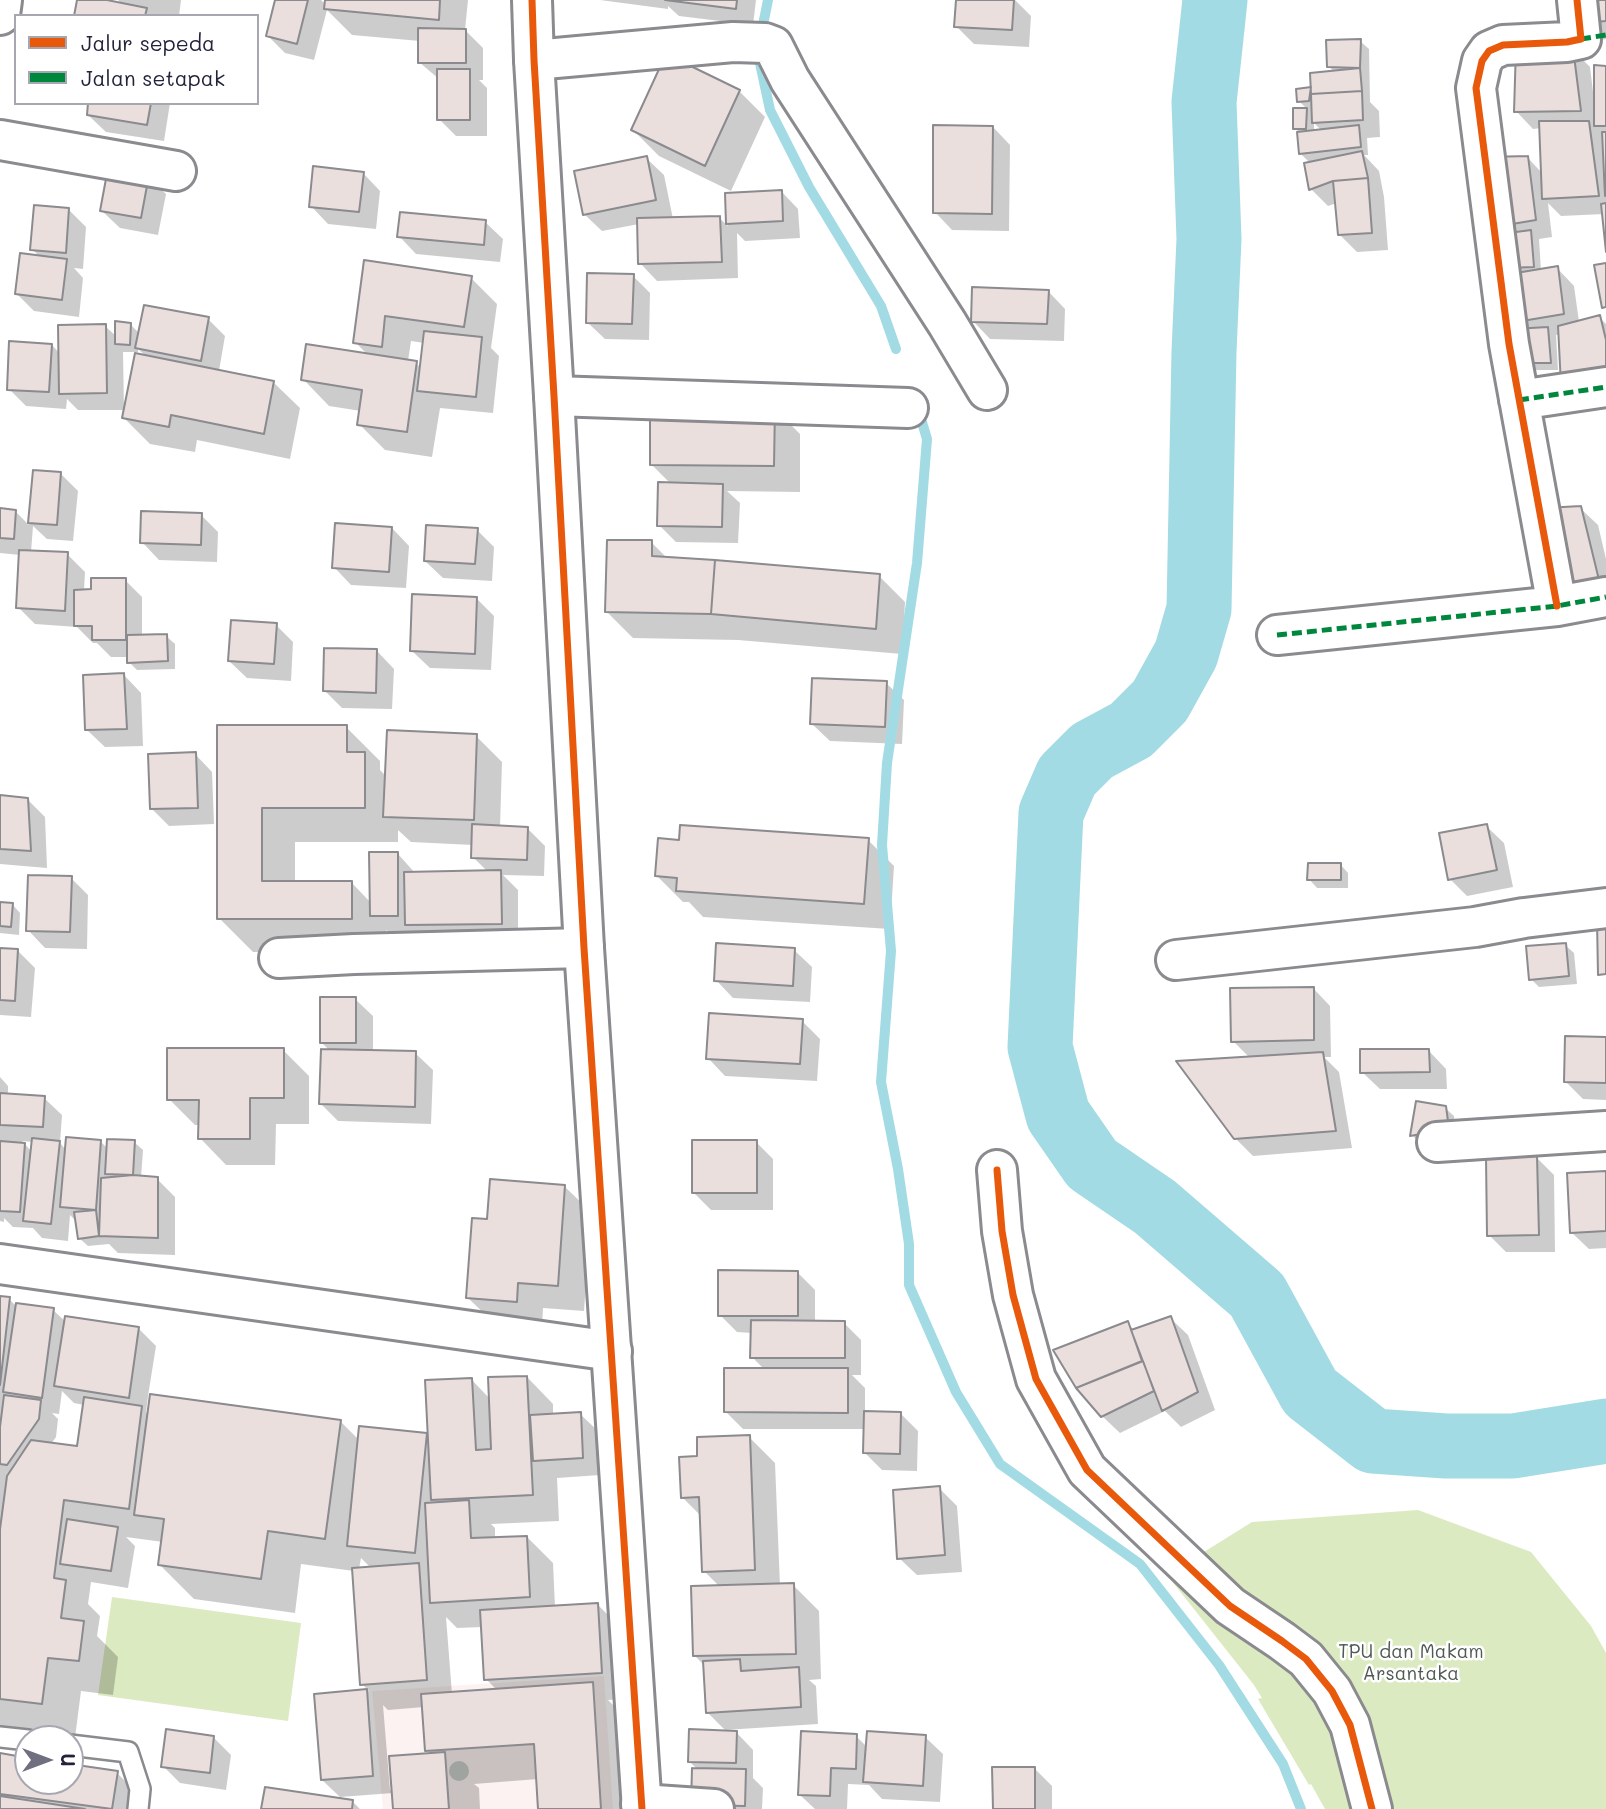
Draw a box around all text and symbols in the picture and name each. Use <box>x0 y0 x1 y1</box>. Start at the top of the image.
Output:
legend <box>14 14 259 105</box>
text: Jalur sepeda <box>81 29 215 56</box>
text: Jalan setapak <box>81 64 225 91</box>
park label: TPU dan Makam Arsantaka <box>1338 1641 1484 1685</box>
north arrow <box>14 1725 84 1795</box>
text: U <box>56 1753 81 1767</box>

